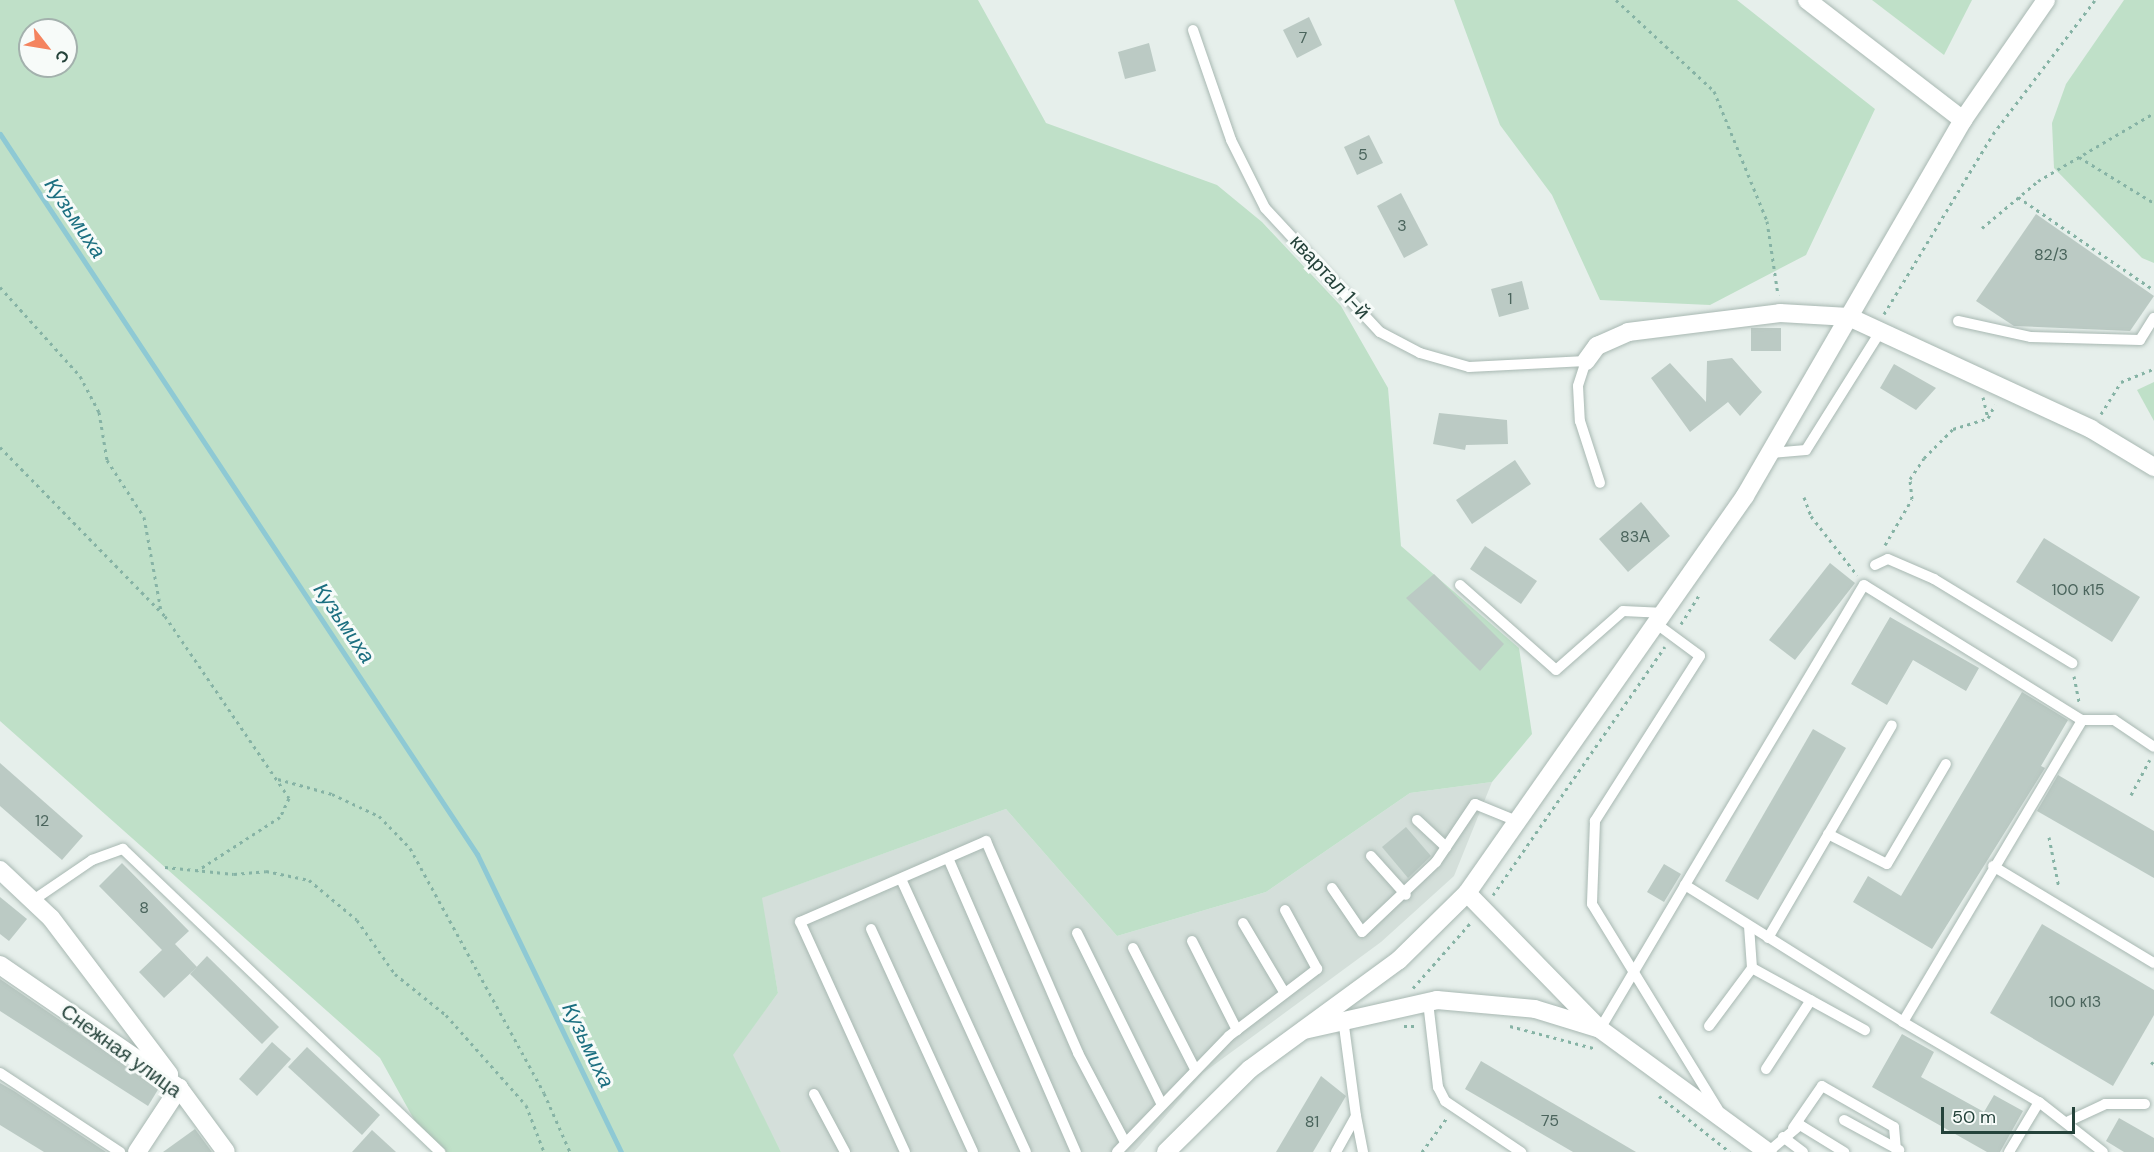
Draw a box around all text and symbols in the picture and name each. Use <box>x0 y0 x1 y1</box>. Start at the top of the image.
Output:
north arrow <box>18 18 78 78</box>
house number: 7 <box>1299 28 1307 48</box>
text: С <box>50 46 74 67</box>
house number: 5 <box>1358 145 1368 165</box>
water label: Кузьмиха <box>39 173 111 263</box>
house number: 3 <box>1397 216 1407 236</box>
street label: квартал 1-й <box>1285 230 1375 324</box>
house number: 82/3 <box>2034 245 2068 265</box>
house number: 1 <box>1508 289 1512 309</box>
house number: 83А <box>1620 527 1650 547</box>
water label: Кузьмиха <box>308 578 380 668</box>
house number: 100 к15 <box>2052 580 2104 600</box>
house number: 12 <box>35 811 49 831</box>
house number: 8 <box>139 898 149 918</box>
house number: 100 к13 <box>2049 992 2101 1012</box>
water label: Кузьмиха <box>557 998 619 1092</box>
street label: Снежная улица <box>56 999 186 1103</box>
scale bar <box>1944 1095 2078 1133</box>
text: 50 m <box>1952 1105 1996 1129</box>
house number: 75 <box>1541 1111 1559 1131</box>
house number: 81 <box>1305 1112 1319 1132</box>

